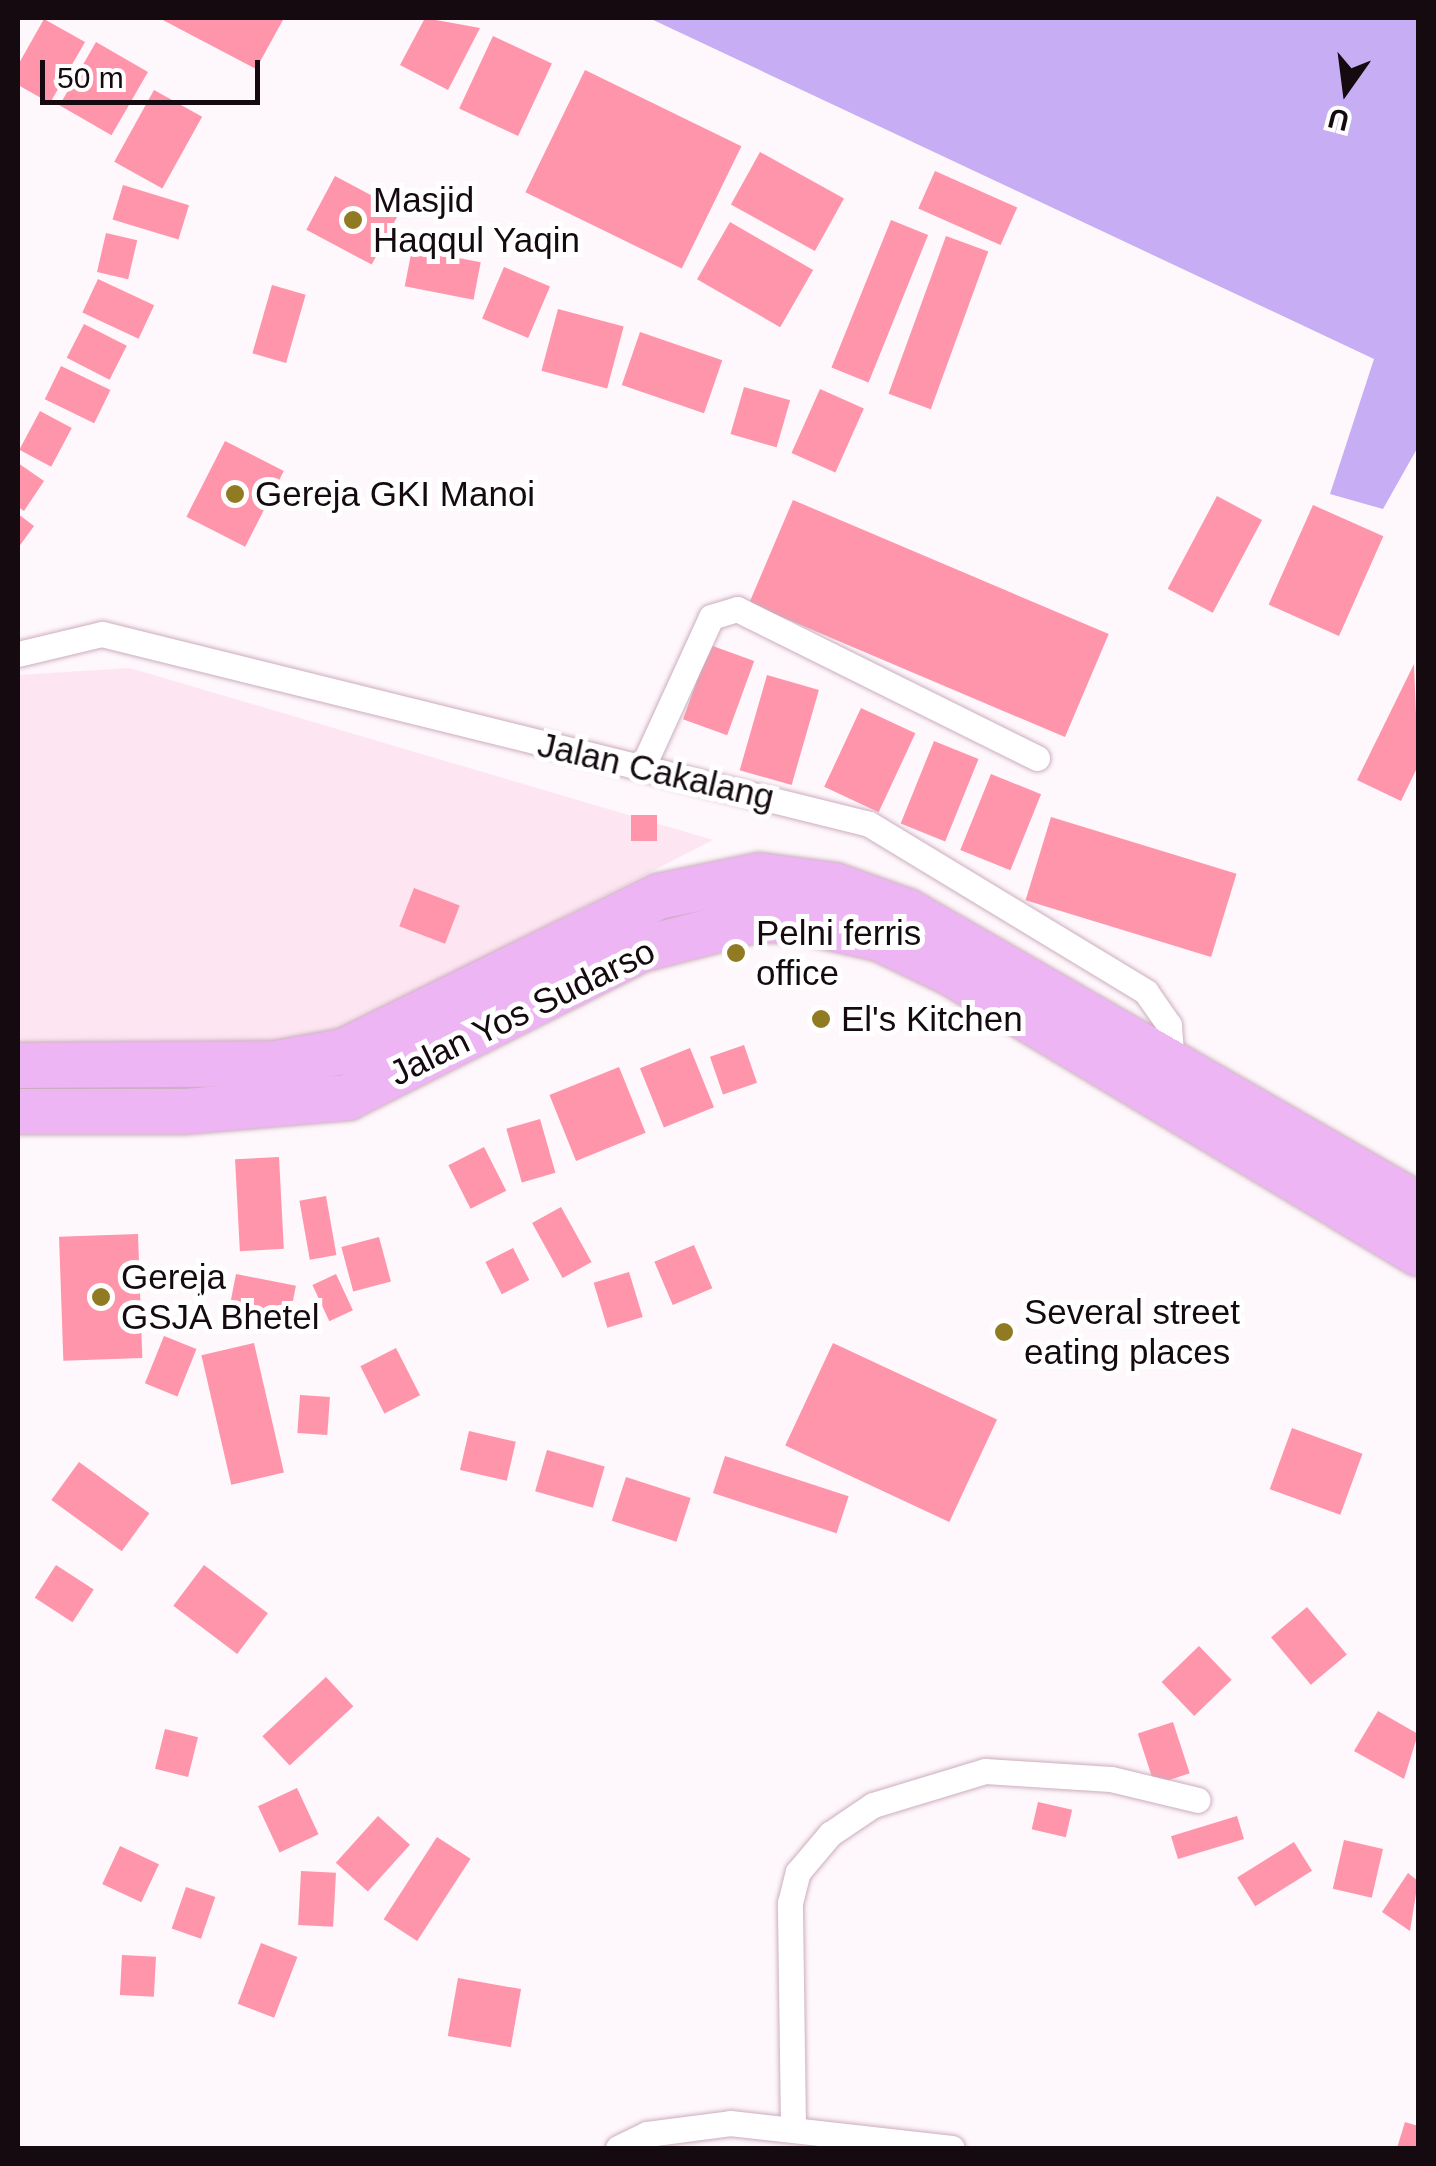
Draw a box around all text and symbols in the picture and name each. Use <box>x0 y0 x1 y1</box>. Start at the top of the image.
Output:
scale bar <box>45 40 265 102</box>
north arrow <box>1296 40 1396 140</box>
text: 50 m <box>57 61 124 94</box>
text: U <box>1325 102 1352 137</box>
place label: Masjid Haqqul Yaqin <box>373 179 581 261</box>
marker: Masjid Haqqul Yaqin <box>342 209 364 231</box>
place label: Gereja GKI Manoi <box>255 473 535 515</box>
marker: Gereja GKI Manoi <box>224 483 246 505</box>
street label: Jalan Cakalang <box>534 723 778 819</box>
place label: Pelni ferris office <box>756 912 921 994</box>
street label: Jalan Yos Sudarso <box>382 929 662 1095</box>
marker: Pelni ferris office <box>725 942 747 964</box>
place label: El's Kitchen <box>841 998 1023 1040</box>
marker: El's Kitchen <box>810 1008 832 1030</box>
place label: Gereja GSJA Bhetel <box>121 1256 321 1338</box>
marker: Gereja GSJA Bhetel <box>90 1286 112 1308</box>
place label: Several street eating places <box>1024 1291 1240 1373</box>
marker: Several street eating places <box>993 1321 1015 1343</box>

